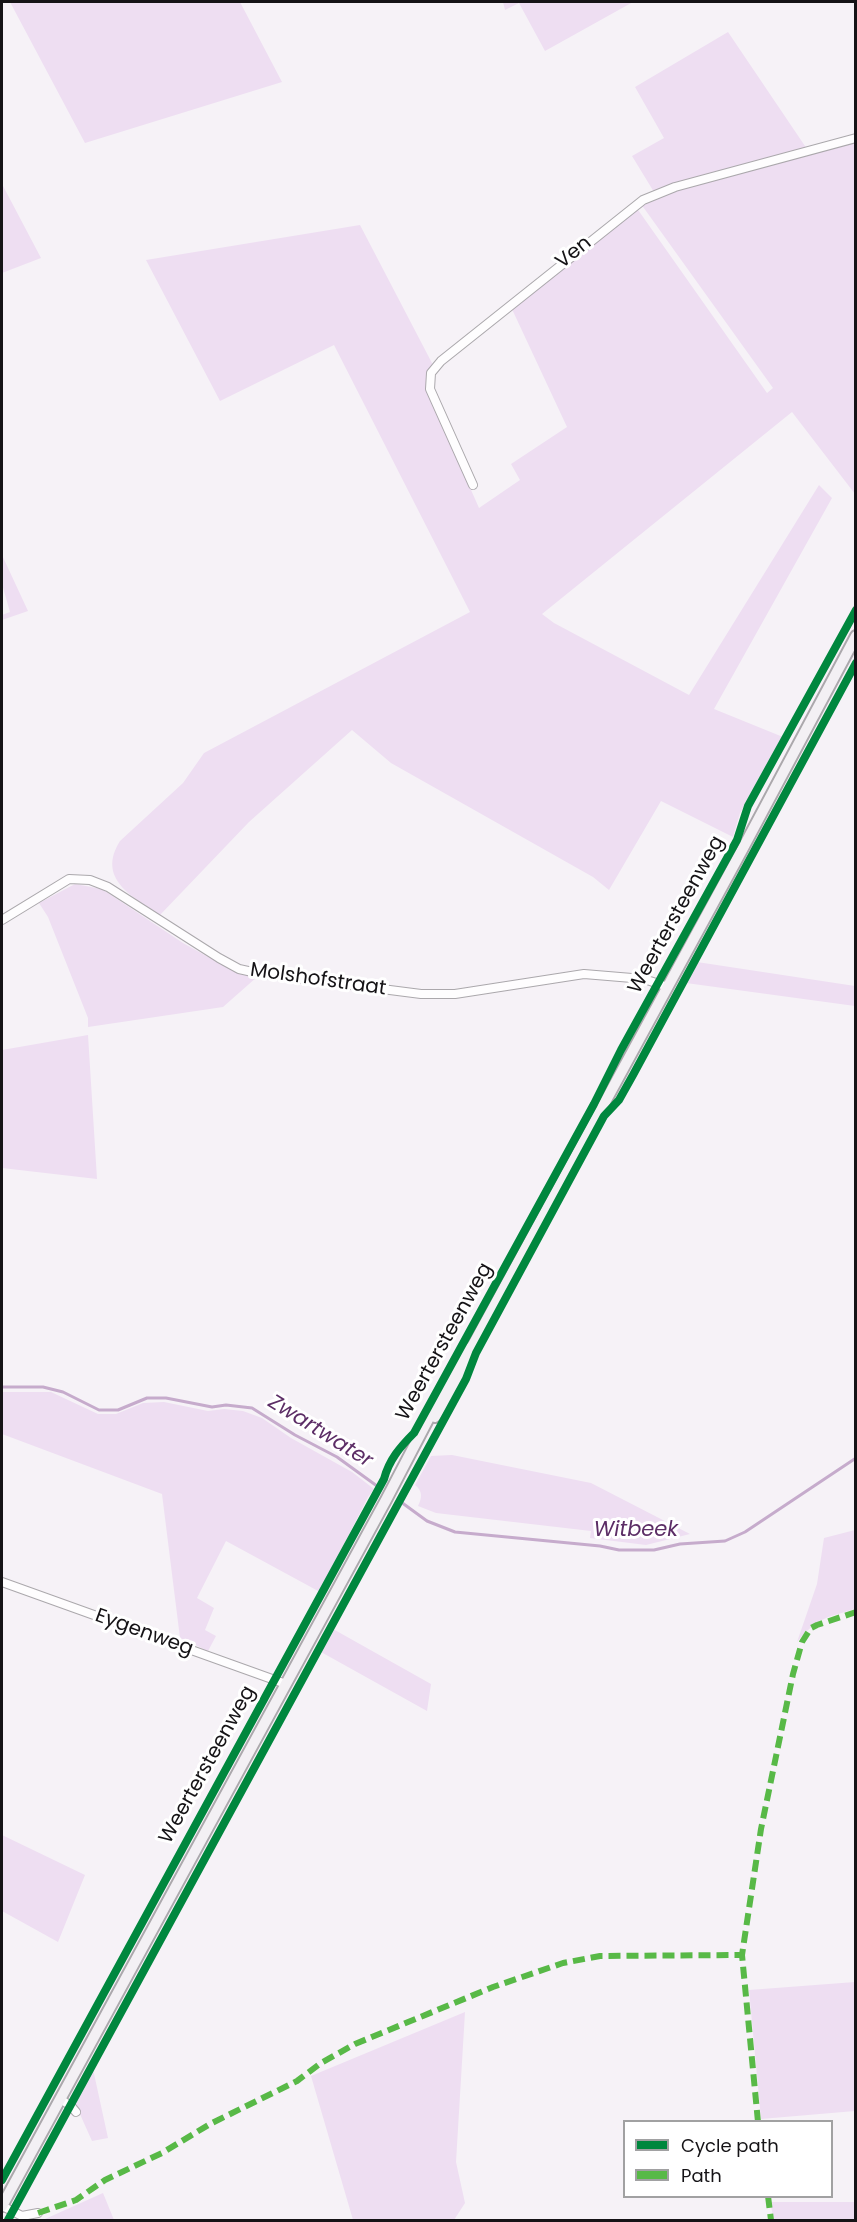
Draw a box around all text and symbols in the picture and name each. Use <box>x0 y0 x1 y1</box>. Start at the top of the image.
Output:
street label: Ven <box>551 231 597 275</box>
street label: Weertersteenweg <box>624 832 730 998</box>
street label: Molshofstraat <box>248 959 388 1001</box>
street label: Weertersteenweg <box>392 1259 498 1425</box>
water label: Zwartwater <box>263 1390 377 1474</box>
water label: Witbeek <box>594 1518 678 1544</box>
street label: Eygenweg <box>92 1604 196 1662</box>
street label: Weertersteenweg <box>155 1682 261 1848</box>
legend <box>623 2120 833 2198</box>
text: Cycle path <box>681 2133 779 2158</box>
text: Path <box>681 2163 722 2188</box>

